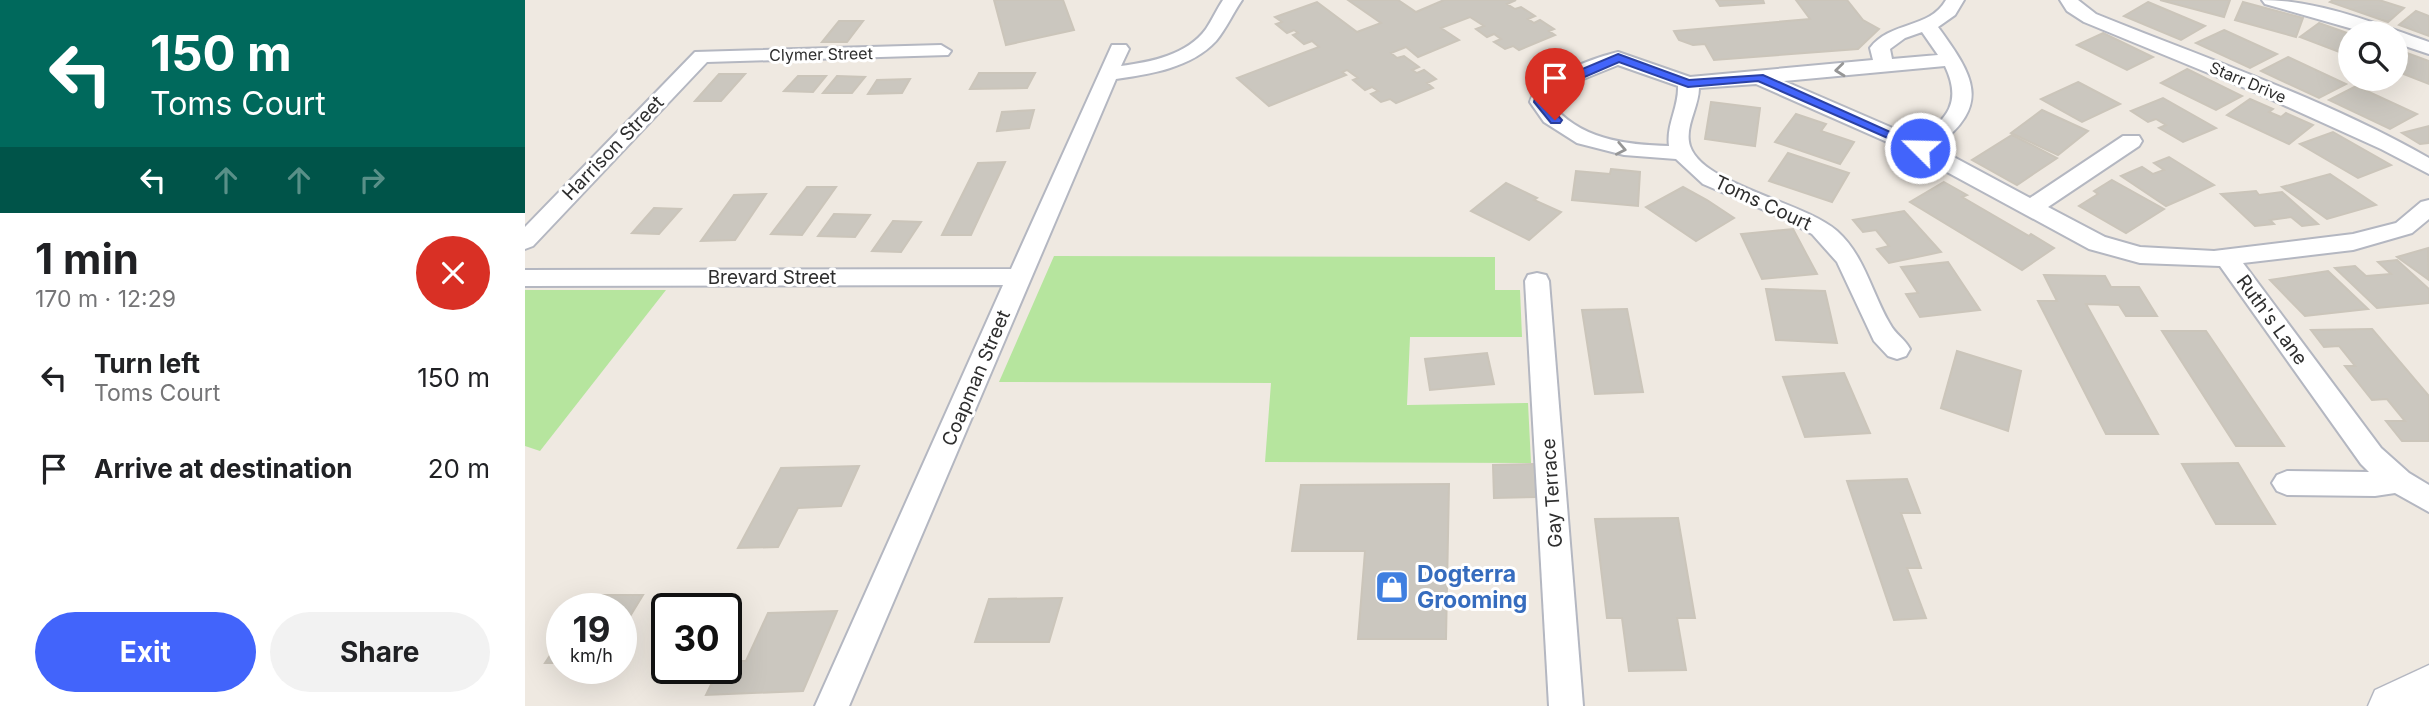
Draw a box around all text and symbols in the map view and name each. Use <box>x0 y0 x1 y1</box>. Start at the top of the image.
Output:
map controls <box>2338 21 2408 91</box>
button: search <box>2338 21 2408 91</box>
text: 150 m <box>150 24 292 83</box>
icon: left <box>35 28 126 119</box>
street label: Clymer Street <box>769 43 873 65</box>
pin <box>1525 48 1585 120</box>
street label: Starr Drive <box>2207 57 2289 107</box>
icon: arrive <box>1536 59 1574 97</box>
one-way arrow <box>1834 62 1845 77</box>
text: Toms Court <box>150 84 326 123</box>
street label: Harrison Street <box>558 91 668 205</box>
position arrow <box>1883 111 1957 185</box>
one-way arrow <box>1615 141 1627 156</box>
icon: left <box>134 161 172 199</box>
icon: ahead <box>207 161 245 199</box>
icon: ahead <box>280 161 318 199</box>
icon: right <box>353 161 391 199</box>
street label: Toms Court <box>1711 171 1815 235</box>
text: 1 min <box>35 233 139 284</box>
button: close <box>416 236 490 310</box>
street label: Brevard Street <box>708 266 836 289</box>
street label: Ruth's Lane <box>2232 270 2312 370</box>
text: 170 m · 12:29 <box>35 285 176 313</box>
street label: Coapman Street <box>937 307 1015 449</box>
text: Turn left <box>94 348 200 379</box>
icon: left <box>35 359 73 397</box>
text: 150 m <box>417 362 490 393</box>
text: Toms Court <box>94 379 220 407</box>
street label: Gay Terrace <box>1537 438 1567 548</box>
icon: arrive <box>35 450 73 488</box>
text: Arrive at destination <box>94 453 353 484</box>
text: 20 m <box>428 453 490 484</box>
place label: Dogterra Grooming <box>1417 560 1527 614</box>
shop icon: Dogterra Grooming <box>1373 568 1411 606</box>
speed limit sign: 30 <box>651 593 742 684</box>
text: 19 <box>573 608 610 650</box>
button: Exit <box>35 612 256 692</box>
button: Share <box>270 612 490 692</box>
text: km/h <box>570 645 613 666</box>

